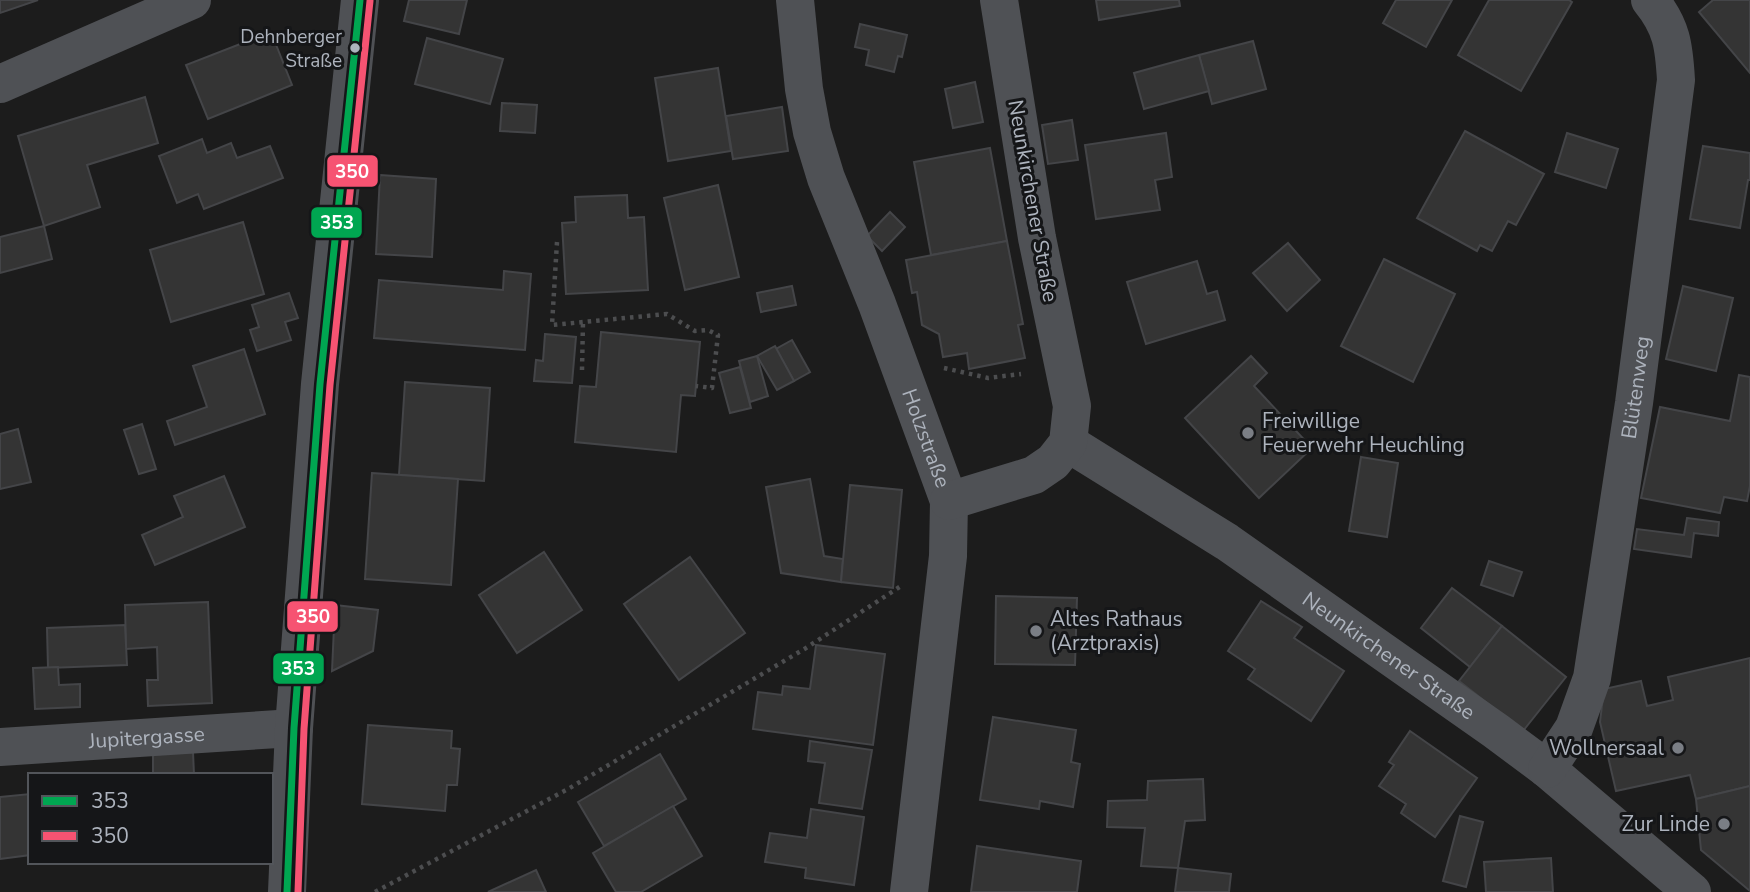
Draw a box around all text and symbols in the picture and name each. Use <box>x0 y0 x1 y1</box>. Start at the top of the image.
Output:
place label: Dehnberger Straße <box>240 24 342 74</box>
marker: Dehnberger Straße <box>348 41 362 55</box>
street label: Neunkirchener Straße <box>1001 98 1065 304</box>
line badge: 350 <box>326 154 379 188</box>
text: 350 <box>335 159 369 185</box>
line badge: 353 <box>310 206 363 239</box>
text: 353 <box>320 210 354 236</box>
street label: Blütenweg <box>1615 334 1657 441</box>
street label: Holzstraße <box>895 385 957 492</box>
place label: Freiwillige Feuerwehr Heuchling <box>1262 407 1465 459</box>
marker: Freiwillige Feuerwehr Heuchling <box>1240 425 1256 441</box>
street label: Neunkirchener Straße <box>1297 585 1481 726</box>
line badge: 350 <box>286 600 339 633</box>
text: 350 <box>296 604 330 630</box>
place label: Altes Rathaus (Arztpraxis) <box>1050 605 1183 657</box>
marker: Altes Rathaus (Arztpraxis) <box>1028 623 1044 639</box>
line badge: 353 <box>272 652 325 685</box>
text: 353 <box>281 656 315 682</box>
street label: Jupitergasse <box>87 720 206 755</box>
place label: Wollnersaal <box>1549 734 1665 762</box>
marker: Wollnersaal <box>1670 740 1686 756</box>
legend <box>28 773 273 864</box>
text: 353 <box>91 787 129 815</box>
place label: Zur Linde <box>1622 810 1710 838</box>
marker: Zur Linde <box>1716 816 1732 832</box>
text: 350 <box>91 822 129 850</box>

